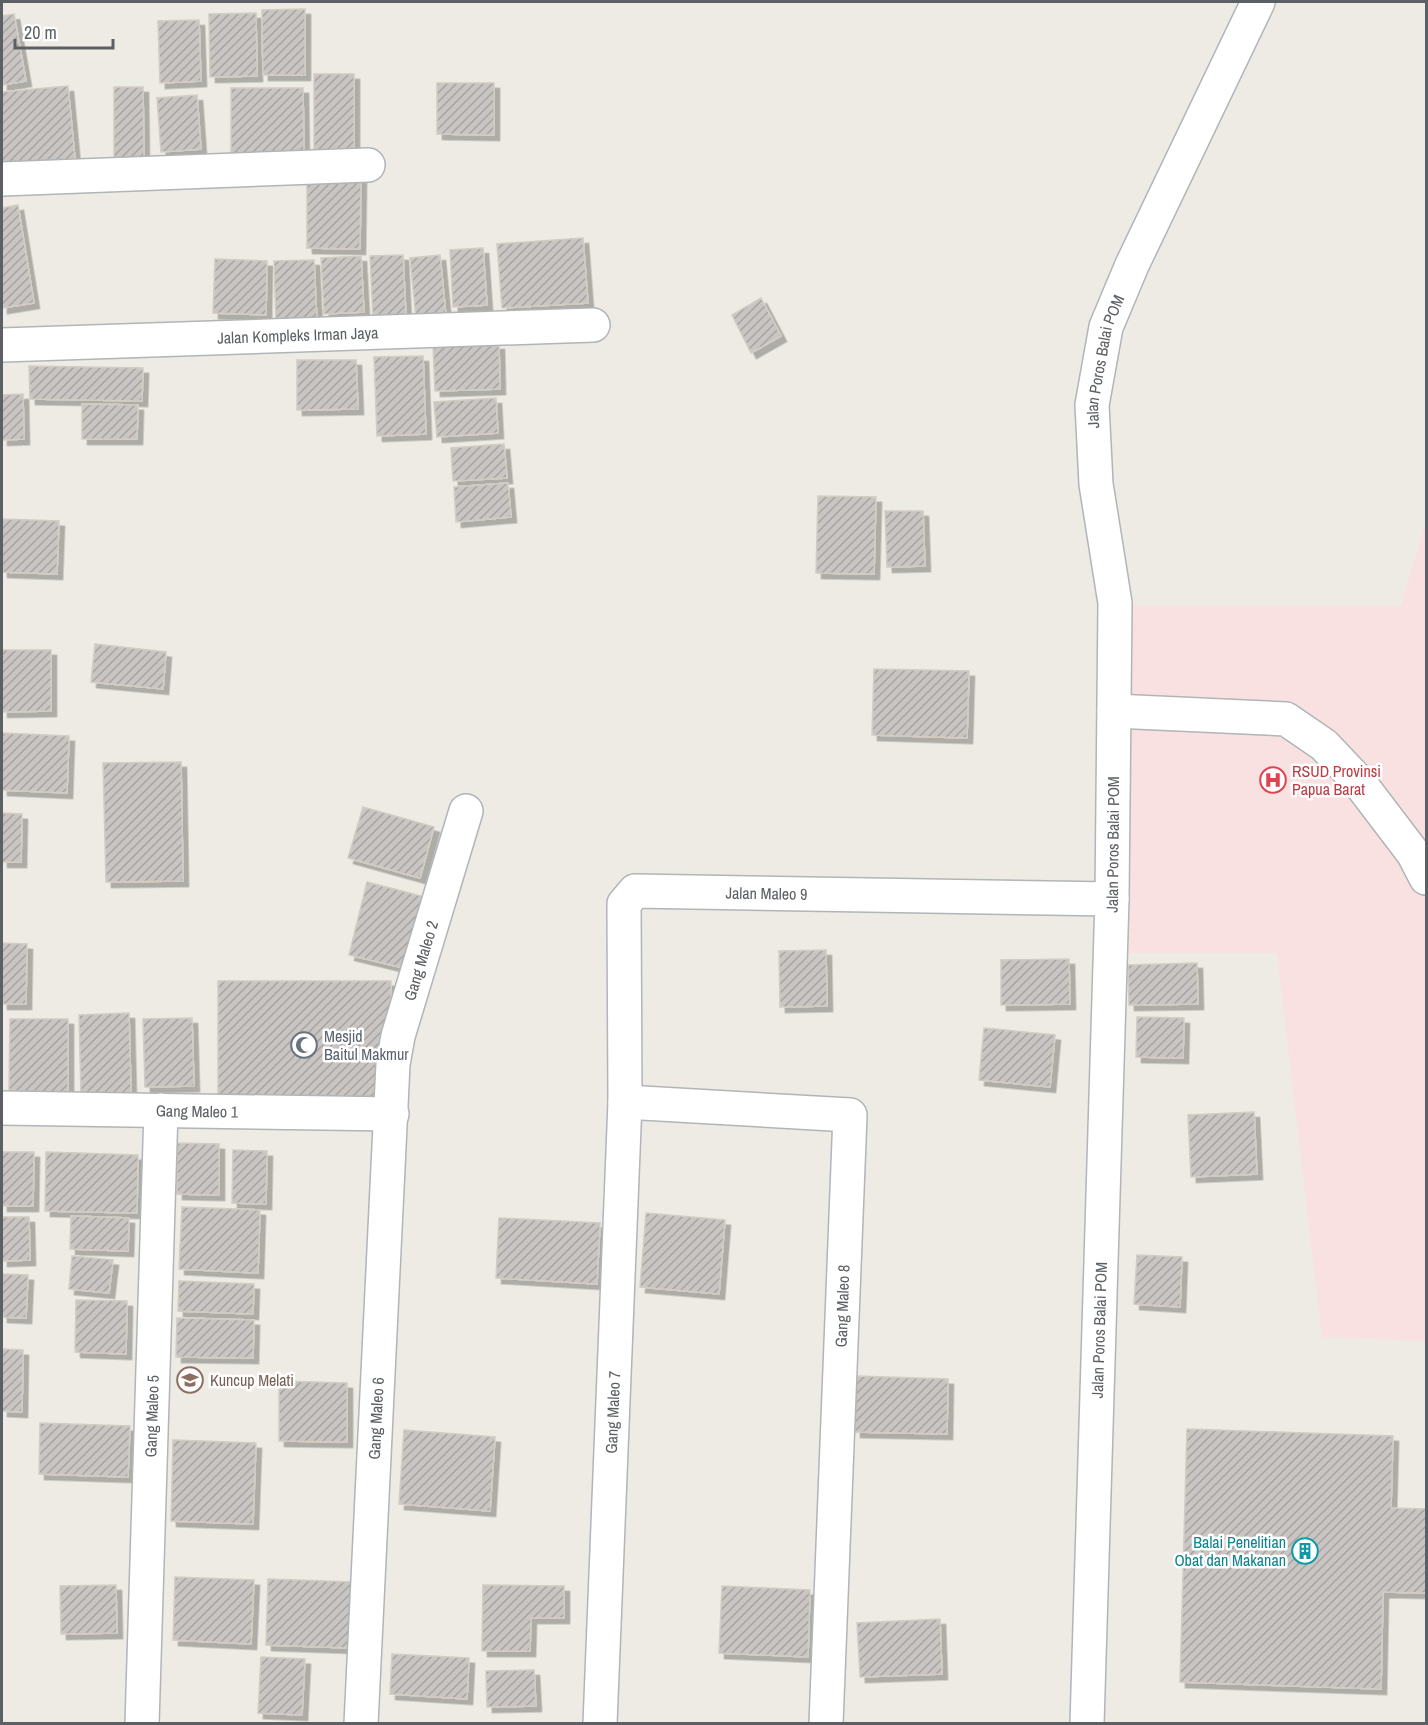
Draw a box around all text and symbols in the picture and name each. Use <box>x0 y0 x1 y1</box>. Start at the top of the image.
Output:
scale bar <box>15 12 112 50</box>
text: 20 m <box>24 20 57 45</box>
street label: Jalan Poros Balai POM <box>1081 291 1129 429</box>
street label: Jalan Kompleks Irman Jaya <box>217 321 379 349</box>
place label: RSUD Provinsi Papua Barat <box>1292 760 1381 800</box>
hospital icon: RSUD Provinsi Papua Barat <box>1258 765 1288 795</box>
street label: Jalan Poros Balai POM <box>1101 776 1124 913</box>
street label: Jalan Maleo 9 <box>725 882 807 905</box>
street label: Gang Maleo 2 <box>398 918 443 1003</box>
place label: Mesjid Baitul Makmur <box>324 1025 409 1065</box>
mosque icon: Mesjid Baitul Makmur <box>289 1030 319 1060</box>
street label: Gang Maleo 1 <box>156 1099 239 1123</box>
street label: Jalan Poros Balai POM <box>1086 1262 1112 1399</box>
street label: Gang Maleo 8 <box>830 1264 854 1348</box>
school or university icon: Kuncup Melati <box>175 1365 205 1395</box>
place label: Kuncup Melati <box>210 1369 294 1391</box>
street label: Gang Maleo 7 <box>600 1371 625 1454</box>
street label: Gang Maleo 5 <box>139 1375 164 1458</box>
street label: Gang Maleo 6 <box>363 1377 389 1460</box>
place label: Balai Penelitian Obat dan Makanan <box>1174 1531 1286 1571</box>
building icon: Balai Penelitian Obat dan Makanan <box>1290 1536 1320 1566</box>

